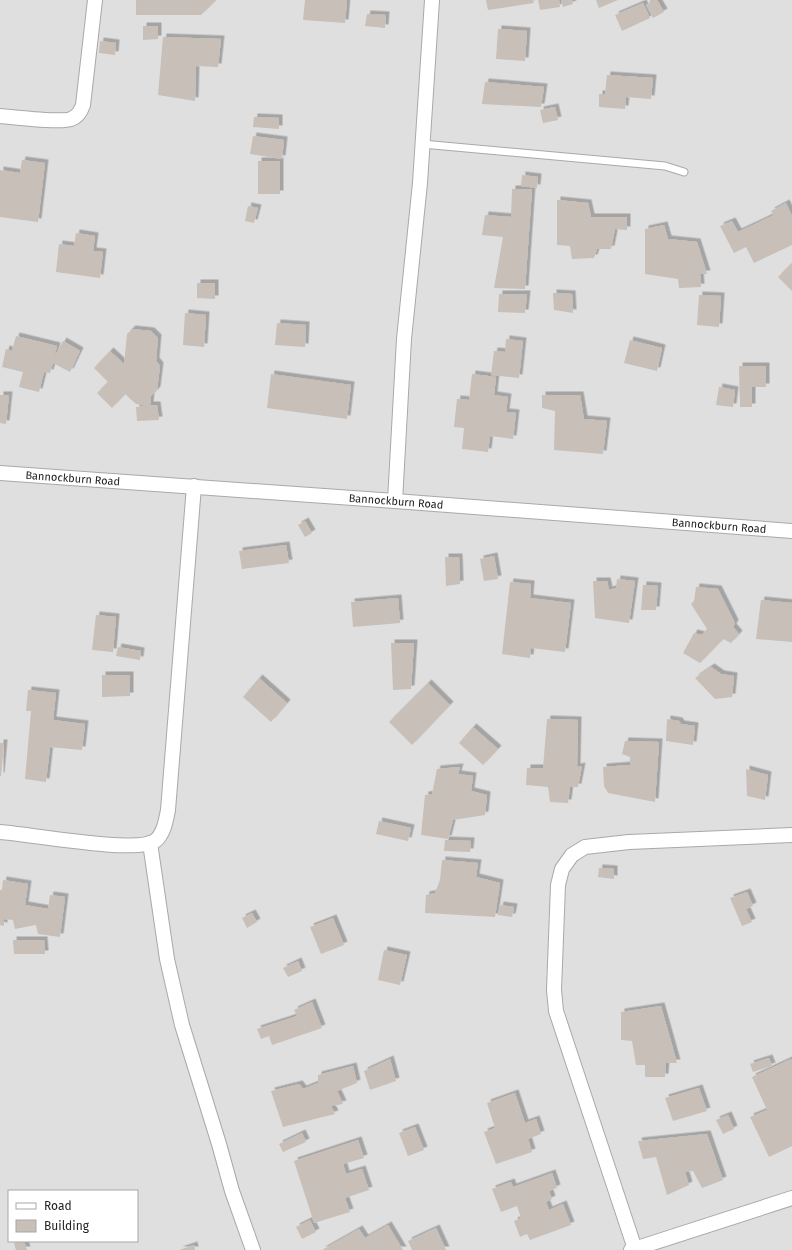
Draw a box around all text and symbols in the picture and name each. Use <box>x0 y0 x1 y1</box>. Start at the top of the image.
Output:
street label: Bannockburn Road <box>25 469 121 488</box>
street label: Bannockburn Road <box>348 492 444 512</box>
street label: Bannockburn Road <box>671 516 767 536</box>
legend <box>8 1190 138 1242</box>
text: Road <box>44 1199 72 1213</box>
text: Building <box>44 1219 90 1233</box>

